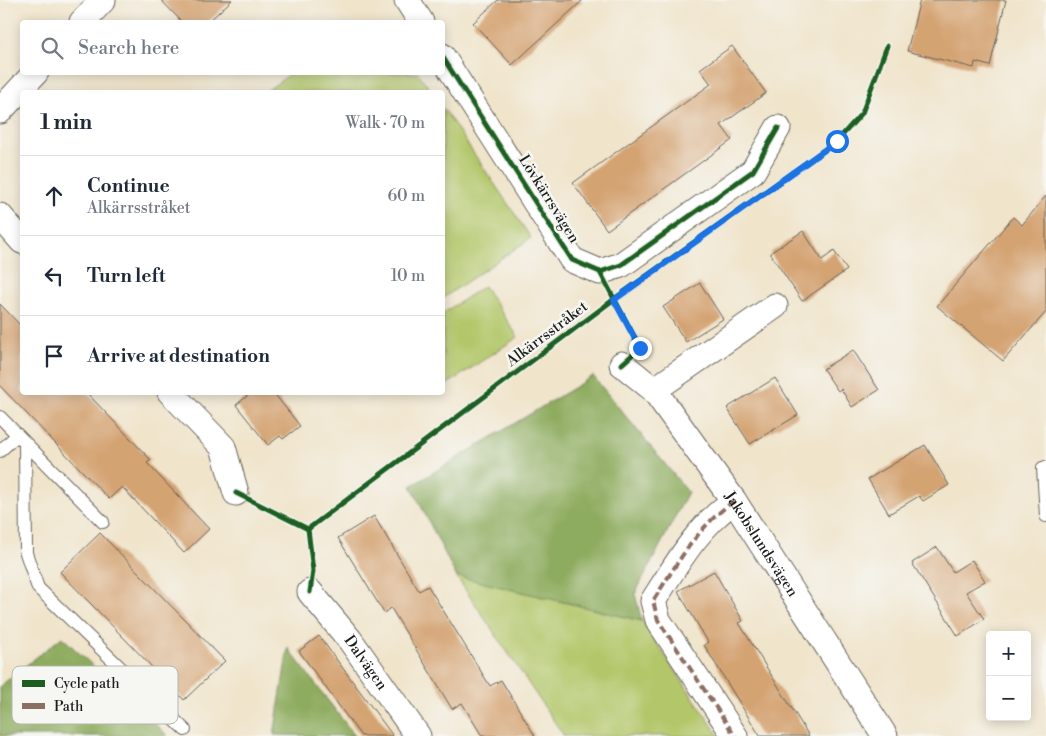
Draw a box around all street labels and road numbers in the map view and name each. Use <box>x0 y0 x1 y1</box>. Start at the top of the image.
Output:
street label: Lövkärrsvägen <box>514 151 584 247</box>
street label: Alkärrsstråket <box>502 297 592 371</box>
street label: Jakobslundsvägen <box>720 487 802 600</box>
street label: Dalvägen <box>340 631 392 694</box>

